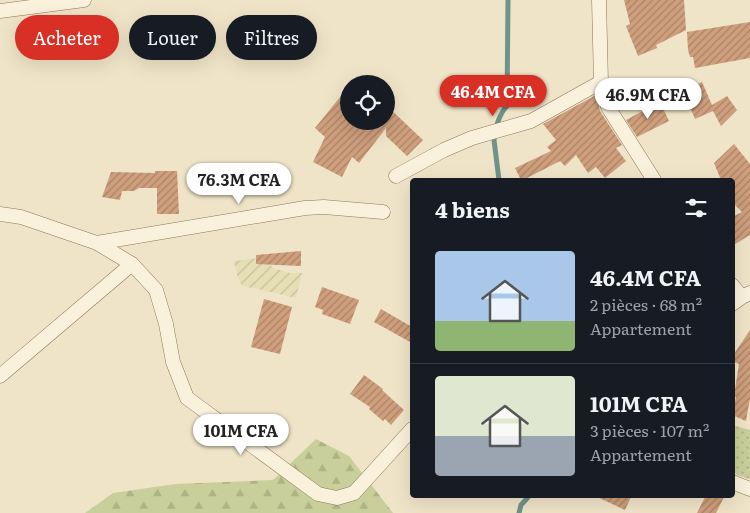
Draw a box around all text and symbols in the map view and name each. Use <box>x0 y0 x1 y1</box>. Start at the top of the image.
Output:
chip: Acheter <box>15 15 119 60</box>
chip: Louer <box>129 15 216 60</box>
chip: Filtres <box>226 15 317 60</box>
pin: 46.4M CFA <box>436 74 550 117</box>
map controls <box>340 75 395 130</box>
button: locate <box>340 75 395 130</box>
pin: 46.9M CFA <box>591 78 705 120</box>
text: 46.4M CFA <box>451 79 535 103</box>
text: 46.9M CFA <box>606 82 690 106</box>
pin: 76.3M CFA <box>182 162 296 205</box>
text: 76.3M CFA <box>197 167 281 191</box>
text: 4 biens <box>435 193 510 224</box>
icon: filters <box>682 194 710 222</box>
text: 46.4M CFA <box>590 261 701 292</box>
icon: home <box>475 271 535 331</box>
text: 2 pièces · 68 m² <box>590 292 702 316</box>
text: Appartement <box>590 316 692 340</box>
text: 101M CFA <box>590 387 687 418</box>
icon: home <box>475 396 535 456</box>
pin: 101M CFA <box>189 414 293 456</box>
text: 101M CFA <box>204 418 278 442</box>
text: 3 pièces · 107 m² <box>590 418 709 442</box>
text: Appartement <box>590 442 692 466</box>

